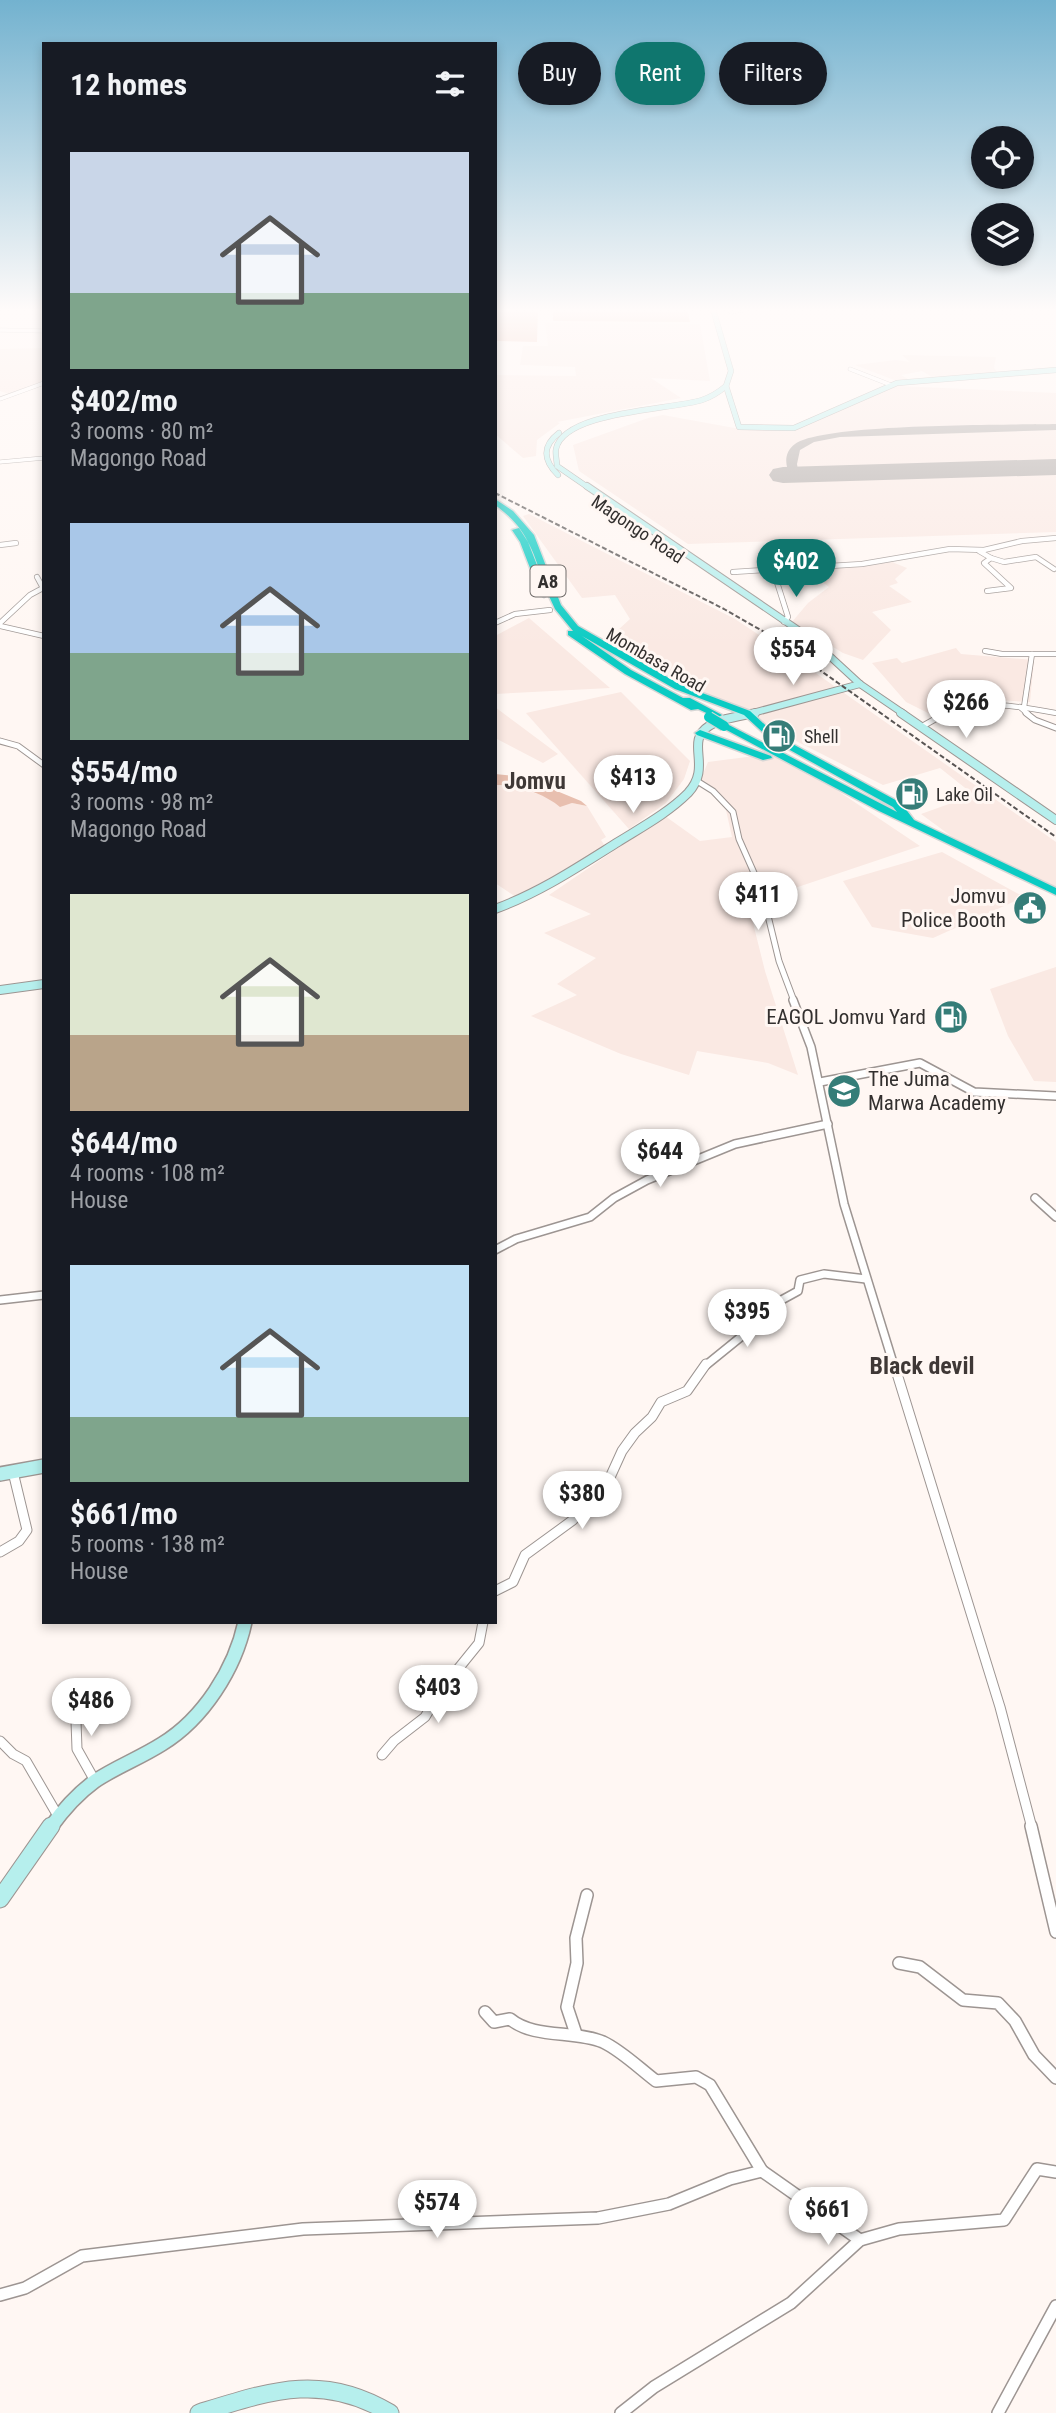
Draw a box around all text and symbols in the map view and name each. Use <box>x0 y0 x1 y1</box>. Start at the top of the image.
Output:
chip: Buy <box>518 42 601 105</box>
chip: Rent <box>615 42 705 105</box>
chip: Filters <box>719 42 827 105</box>
icon: filters <box>431 65 469 103</box>
text: 12 homes <box>70 67 187 102</box>
map controls <box>971 126 1034 266</box>
button: locate <box>971 126 1034 189</box>
icon: home <box>207 197 333 323</box>
button: layers <box>971 203 1034 266</box>
text: $402/mo <box>70 383 178 418</box>
text: 3 rooms · 80 m² <box>70 418 213 445</box>
text: Magongo Road <box>70 445 207 472</box>
street label: Magongo Road <box>588 490 688 568</box>
pin: $402 <box>755 540 837 599</box>
text: $402 <box>773 548 819 575</box>
road number: A8 <box>530 566 566 596</box>
icon: home <box>207 568 333 694</box>
street label: Mombasa Road <box>603 623 709 697</box>
pin: $554 <box>752 628 834 687</box>
text: $554 <box>770 636 816 663</box>
pin: $266 <box>925 680 1007 740</box>
text: $266 <box>943 689 989 716</box>
fuel station icon: Shell <box>760 717 798 755</box>
place label: Shell <box>804 726 839 747</box>
text: $554/mo <box>70 754 178 789</box>
pin: $413 <box>592 756 674 815</box>
text: $413 <box>610 764 656 791</box>
district label: Jomvu <box>504 768 566 795</box>
fuel station icon: Lake Oil <box>893 775 931 813</box>
place label: Lake Oil <box>936 784 993 805</box>
text: 3 rooms · 98 m² <box>70 789 213 816</box>
text: Magongo Road <box>70 816 207 843</box>
pin: $411 <box>717 872 799 932</box>
text: $411 <box>735 881 781 908</box>
place label: Jomvu Police Booth <box>901 884 1006 932</box>
public building icon: Jomvu Police Booth <box>1011 889 1049 927</box>
icon: home <box>207 939 333 1065</box>
fuel station icon: EAGOL Jomvu Yard <box>932 998 970 1036</box>
place label: EAGOL Jomvu Yard <box>766 1005 926 1029</box>
place label: The Juma Marwa Academy <box>868 1067 1006 1115</box>
school or university icon: The Juma Marwa Academy <box>825 1072 863 1110</box>
text: $644/mo <box>70 1125 178 1160</box>
pin: $644 <box>619 1130 701 1189</box>
text: $644 <box>637 1138 683 1165</box>
text: 4 rooms · 108 m² <box>70 1160 225 1187</box>
text: House <box>70 1187 128 1214</box>
pin: $395 <box>706 1290 788 1349</box>
text: $395 <box>724 1298 770 1325</box>
icon: home <box>207 1310 333 1436</box>
district label: Black devil <box>870 1352 974 1380</box>
pin: $380 <box>541 1472 623 1531</box>
text: $380 <box>559 1480 605 1507</box>
text: $661/mo <box>70 1496 178 1531</box>
text: 5 rooms · 138 m² <box>70 1531 225 1558</box>
text: House <box>70 1558 128 1585</box>
pin: $403 <box>397 1666 479 1725</box>
text: $403 <box>415 1674 461 1701</box>
pin: $486 <box>50 1678 132 1738</box>
text: $486 <box>68 1687 114 1714</box>
pin: $574 <box>396 2180 478 2240</box>
pin: $661 <box>787 2188 869 2247</box>
text: $574 <box>414 2189 460 2216</box>
text: $661 <box>805 2196 851 2223</box>

